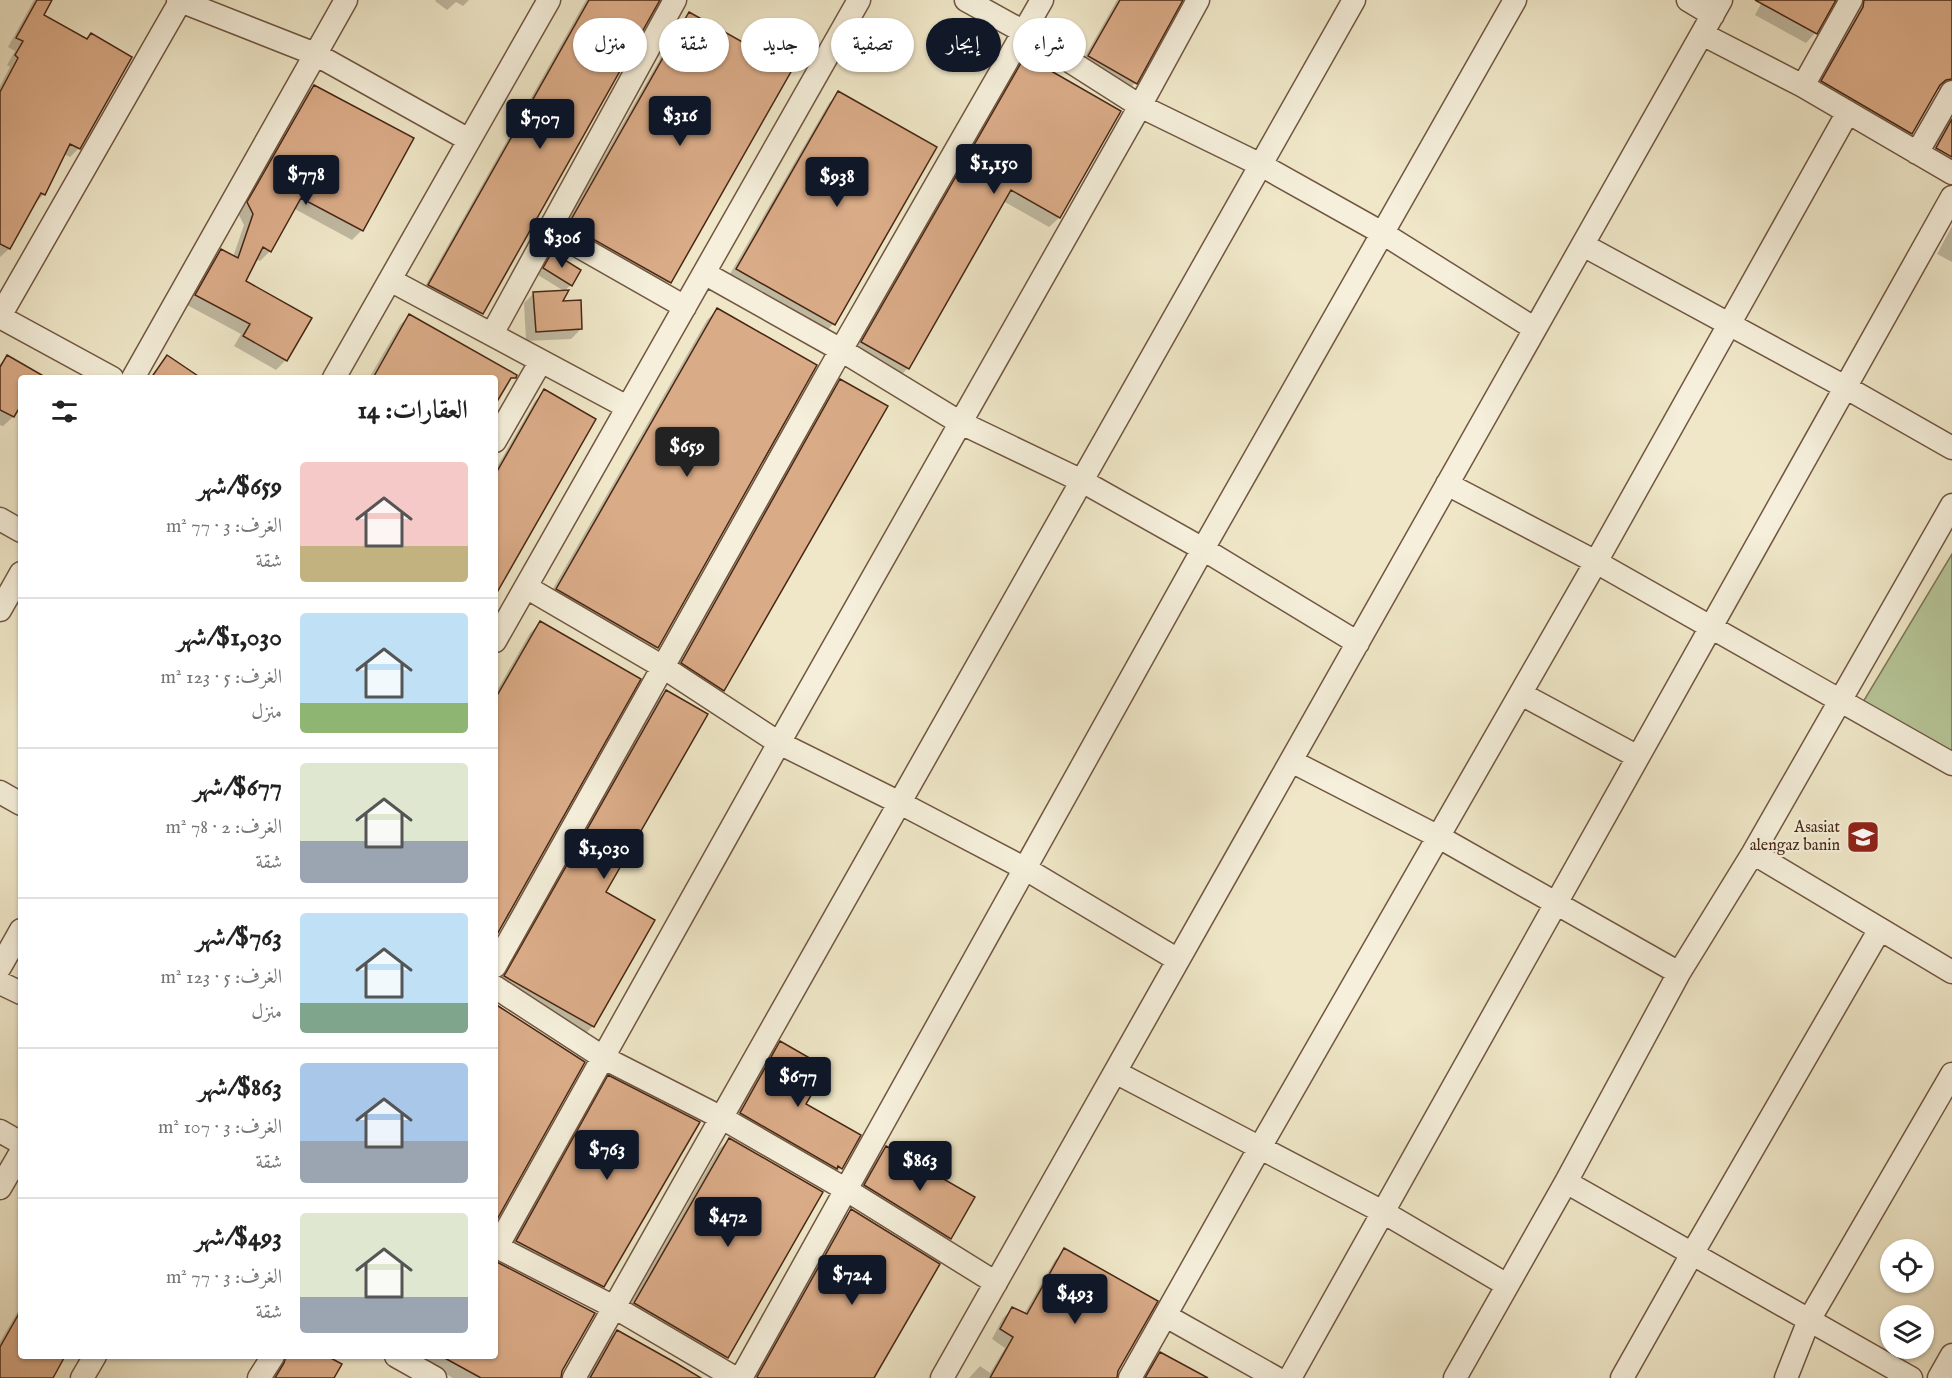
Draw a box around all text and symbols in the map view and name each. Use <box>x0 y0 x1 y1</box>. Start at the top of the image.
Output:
chip: منزل <box>573 18 647 72</box>
chip: شقة <box>659 18 729 72</box>
chip: جديد <box>741 18 819 72</box>
chip: تصفية <box>831 18 914 72</box>
chip: إيجار <box>926 18 1001 72</box>
chip: شراء <box>1013 18 1086 72</box>
pin: $316 <box>644 96 716 147</box>
pin: $707 <box>504 99 576 150</box>
text: $316 <box>663 103 697 128</box>
text: $707 <box>520 106 560 131</box>
pin: $1,150 <box>945 144 1043 195</box>
text: $1,150 <box>970 151 1018 176</box>
pin: $778 <box>270 155 342 206</box>
pin: $938 <box>801 157 873 208</box>
text: $778 <box>287 162 325 187</box>
text: $938 <box>819 164 855 189</box>
pin: $306 <box>526 218 598 269</box>
text: $306 <box>544 225 580 250</box>
text: العقارات: 14 <box>357 394 468 427</box>
icon: filters <box>48 395 81 428</box>
pin: $659 <box>651 427 723 478</box>
text: $659 <box>669 434 705 459</box>
text: $659/شهر <box>197 470 282 503</box>
icon: home <box>348 486 420 558</box>
text: الغرف: 3 · 77 m² <box>166 514 282 539</box>
text: شقة <box>256 549 282 574</box>
text: $1,030/شهر <box>177 621 282 654</box>
icon: home <box>348 637 420 709</box>
text: الغرف: 5 · 123 m² <box>161 665 282 690</box>
text: منزل <box>251 700 282 725</box>
text: $677/شهر <box>194 771 282 804</box>
icon: home <box>348 787 420 859</box>
text: الغرف: 2 · 78 m² <box>166 815 282 840</box>
place label: Asasiat alengaz banin <box>1750 818 1841 856</box>
school or university icon: Asasiat alengaz banin <box>1845 819 1881 855</box>
pin: $1,030 <box>555 829 653 880</box>
text: $1,030 <box>579 836 629 861</box>
text: شقة <box>256 850 282 875</box>
text: $763/شهر <box>196 921 282 954</box>
icon: home <box>348 937 420 1009</box>
text: الغرف: 5 · 123 m² <box>161 965 282 990</box>
text: منزل <box>251 1000 282 1025</box>
pin: $677 <box>762 1057 834 1108</box>
text: $677 <box>779 1064 817 1089</box>
text: $863/شهر <box>198 1071 282 1104</box>
icon: home <box>348 1087 420 1159</box>
text: الغرف: 3 · 107 m² <box>158 1115 282 1140</box>
pin: $763 <box>571 1130 643 1181</box>
text: $763 <box>589 1137 625 1162</box>
pin: $863 <box>884 1141 956 1192</box>
text: $863 <box>903 1148 937 1173</box>
text: شقة <box>256 1150 282 1175</box>
pin: $472 <box>692 1197 764 1248</box>
text: $472 <box>708 1204 748 1229</box>
text: $493/شهر <box>195 1221 282 1254</box>
icon: home <box>348 1237 420 1309</box>
map controls <box>1880 1239 1934 1359</box>
button: locate <box>1880 1239 1934 1293</box>
pin: $724 <box>816 1255 888 1306</box>
text: $724 <box>832 1262 872 1287</box>
text: الغرف: 3 · 77 m² <box>166 1265 282 1290</box>
pin: $493 <box>1039 1274 1111 1325</box>
text: $493 <box>1056 1281 1094 1306</box>
text: شقة <box>256 1300 282 1325</box>
button: layers <box>1880 1305 1934 1359</box>

